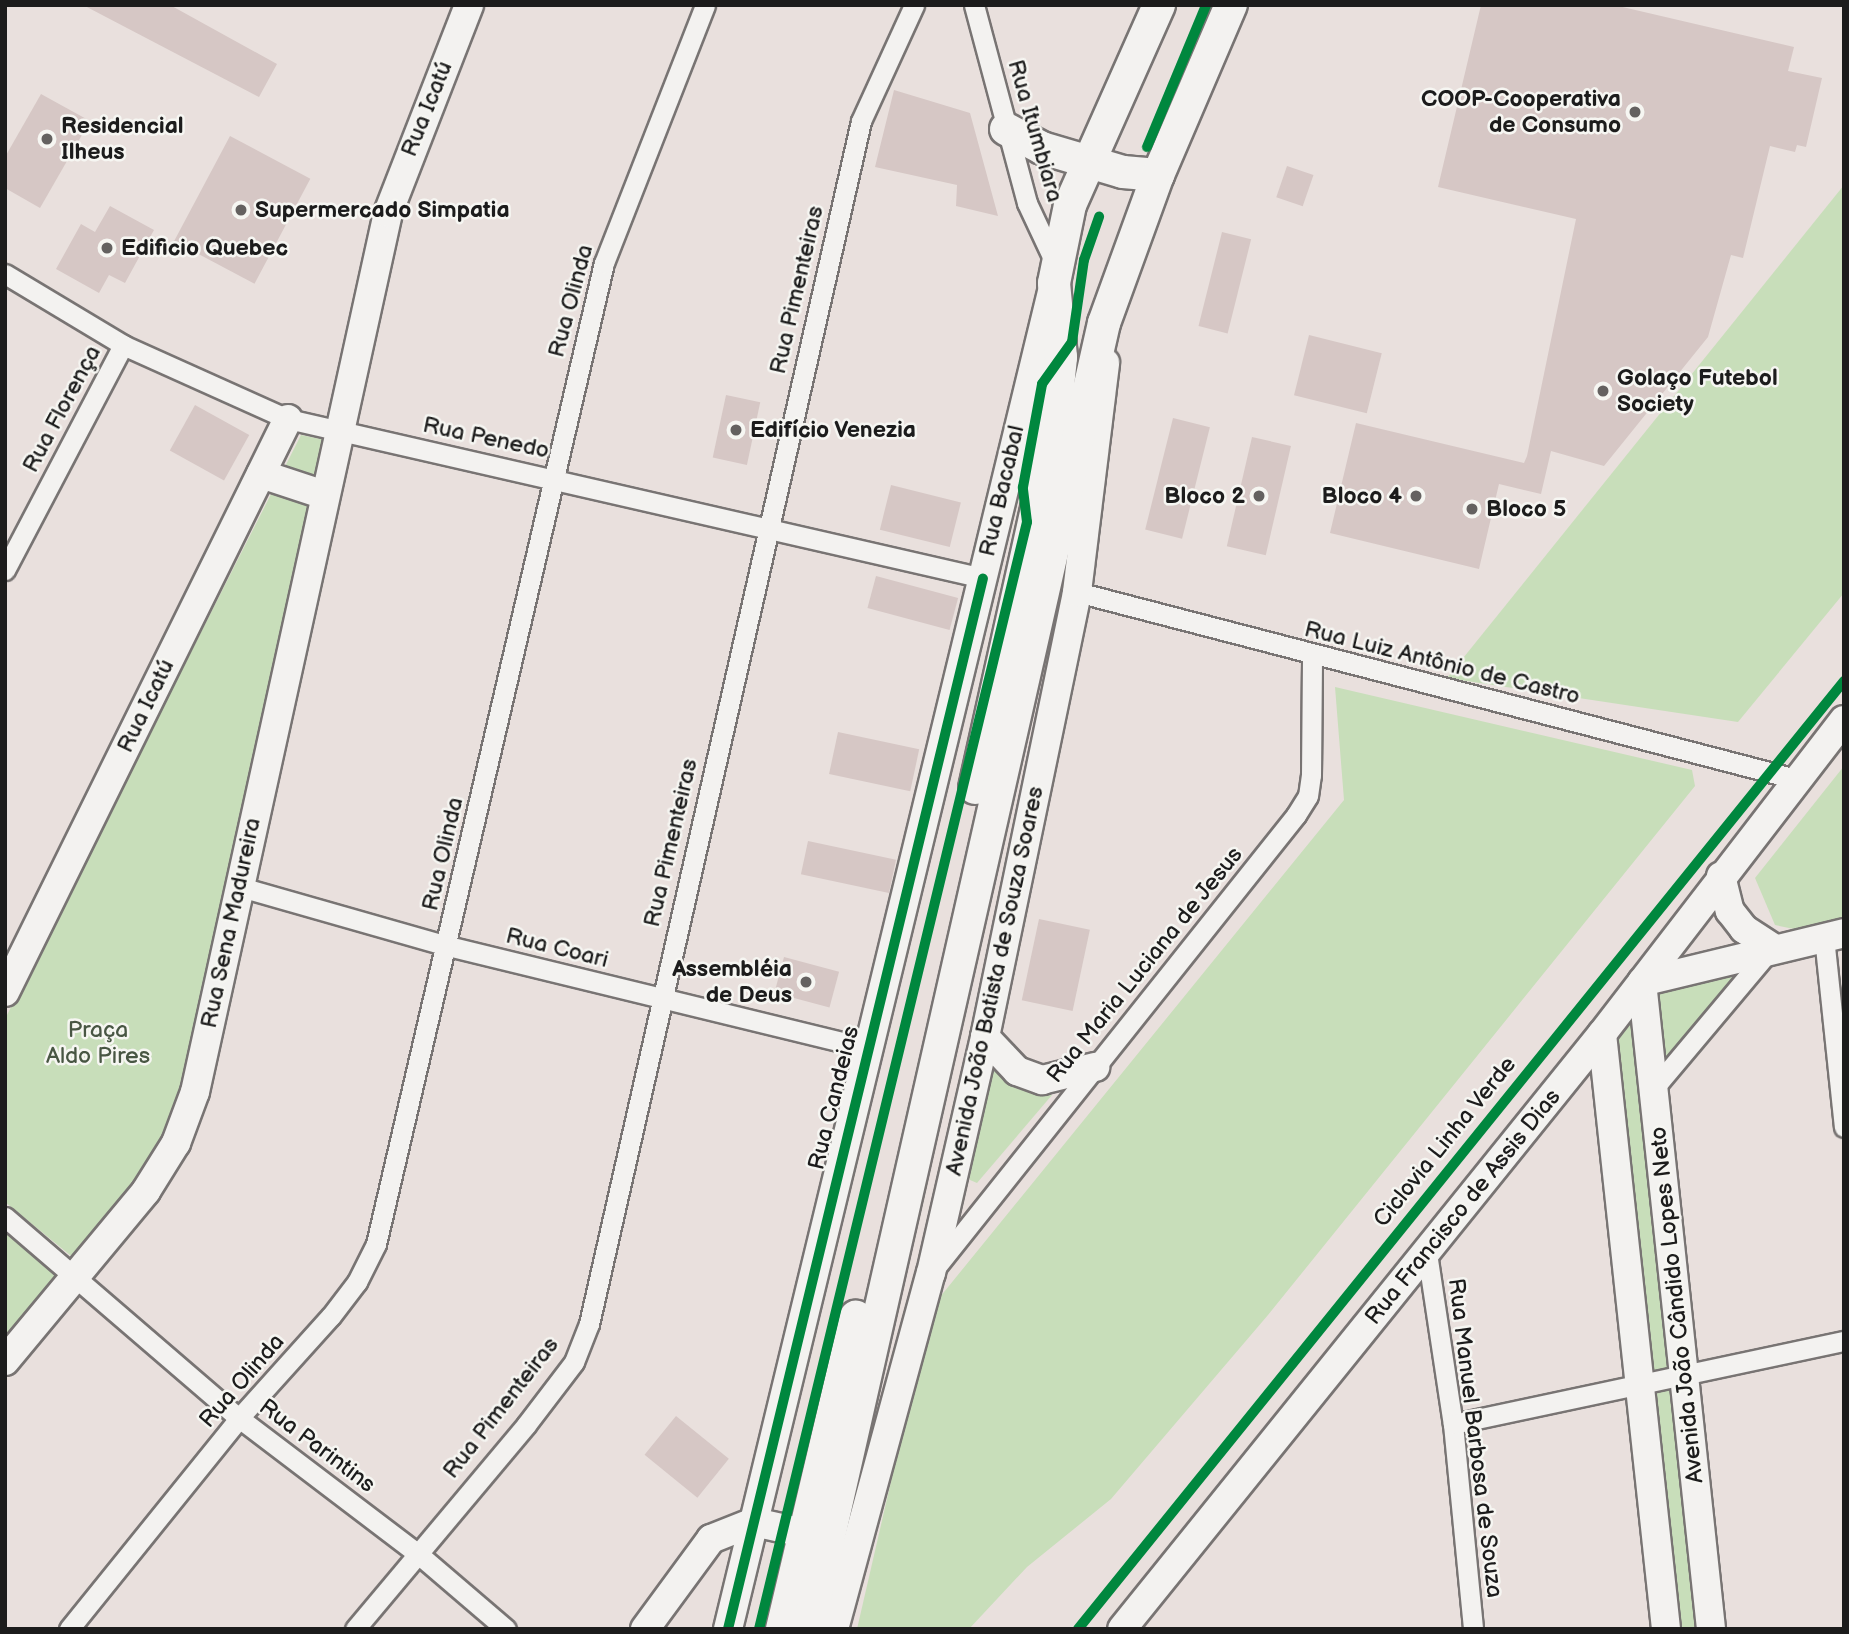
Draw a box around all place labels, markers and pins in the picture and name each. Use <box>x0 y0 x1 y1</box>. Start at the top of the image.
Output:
place label: COOP-Cooperativa de Consumo <box>1421 85 1621 139</box>
marker: COOP-Cooperativa de Consumo <box>1627 104 1643 120</box>
place label: Residencial Ilheus <box>61 112 184 166</box>
marker: Residencial Ilheus <box>39 131 55 147</box>
place label: Supermercado Simpatia <box>255 196 510 224</box>
marker: Supermercado Simpatia <box>233 202 249 218</box>
place label: Edificio Quebec <box>121 234 288 262</box>
marker: Edificio Quebec <box>99 240 115 256</box>
place label: Golaço Futebol Society <box>1617 364 1778 418</box>
marker: Golaço Futebol Society <box>1595 383 1611 399</box>
place label: Edifício Venezia <box>750 416 917 444</box>
marker: Edifício Venezia <box>728 422 744 438</box>
place label: Bloco 2 <box>1164 482 1245 510</box>
place label: Bloco 4 <box>1321 482 1402 510</box>
marker: Bloco 2 <box>1251 488 1267 504</box>
marker: Bloco 4 <box>1408 488 1424 504</box>
place label: Bloco 5 <box>1486 495 1566 523</box>
marker: Bloco 5 <box>1464 501 1480 517</box>
place label: Assembléia de Deus <box>672 955 792 1009</box>
marker: Assembléia de Deus <box>798 974 814 990</box>

